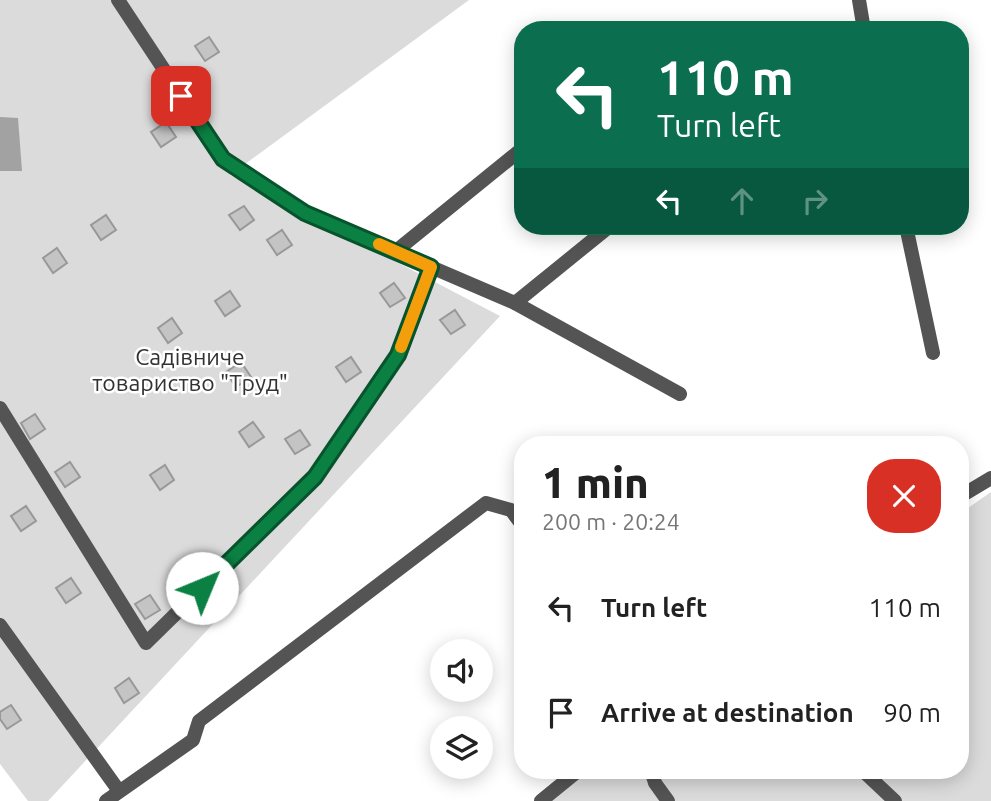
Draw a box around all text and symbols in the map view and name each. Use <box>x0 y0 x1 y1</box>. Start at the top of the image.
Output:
icon: left <box>542 49 633 140</box>
text: 110 m <box>657 49 794 104</box>
pin <box>151 66 211 126</box>
icon: arrive <box>162 77 200 115</box>
text: Turn left <box>657 107 781 143</box>
icon: left <box>650 182 688 220</box>
icon: ahead <box>723 182 761 220</box>
icon: right <box>796 182 834 220</box>
park label: Садівниче товариство "Труд" <box>92 344 288 395</box>
text: 1 min <box>542 459 649 506</box>
button: close <box>867 459 941 533</box>
text: 200 m · 20:24 <box>542 509 680 534</box>
position arrow <box>165 551 239 625</box>
icon: left <box>542 589 580 627</box>
text: Turn left <box>601 593 707 622</box>
text: 110 m <box>869 593 941 622</box>
map controls <box>430 639 493 779</box>
button: sound <box>430 639 493 702</box>
icon: arrive <box>542 694 580 732</box>
text: Arrive at destination <box>601 698 854 727</box>
text: 90 m <box>883 698 941 727</box>
button: layers <box>430 716 493 779</box>

